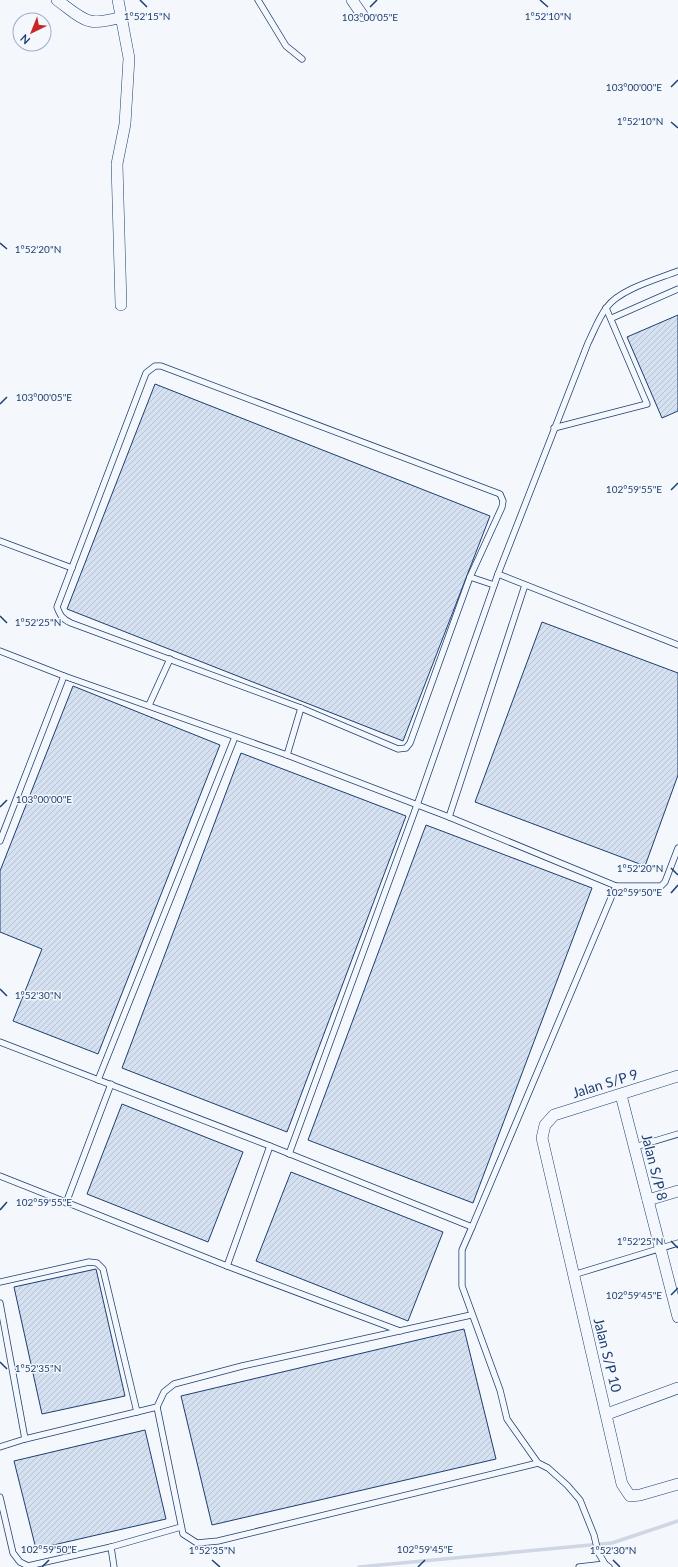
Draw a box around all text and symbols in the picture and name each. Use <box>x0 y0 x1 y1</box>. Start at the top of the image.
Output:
text: 1°52'15"N <box>124 10 170 22</box>
text: 1°52'10"N <box>525 10 571 22</box>
text: 103°00'05"E <box>342 11 398 23</box>
north arrow <box>12 12 52 52</box>
text: N <box>17 32 32 47</box>
text: 103°00'00"E <box>606 81 662 93</box>
text: 1°52'10"N <box>617 115 663 127</box>
text: 1°52'20"N <box>15 243 61 255</box>
text: 103°00'05"E <box>16 391 72 403</box>
text: 102°59'55"E <box>606 483 662 495</box>
text: 1°52'25"N <box>15 616 61 628</box>
text: 103°00'00"E <box>16 793 72 805</box>
text: 1°52'20"N <box>617 862 663 874</box>
text: 102°59'50"E <box>606 886 662 898</box>
text: 1°52'30"N <box>15 989 61 1001</box>
street label: Jalan S/P 9 <box>570 1065 640 1101</box>
street label: Jalan S/P 8 <box>639 1132 671 1202</box>
text: 102°59'55"E <box>16 1196 72 1208</box>
text: 1°52'25"N <box>617 1235 663 1247</box>
text: 102°59'45"E <box>606 1289 662 1301</box>
street label: Jalan S/P 10 <box>591 1316 625 1394</box>
text: 1°52'35"N <box>15 1362 61 1374</box>
text: 102°59'50"E <box>21 1543 77 1555</box>
text: 102°59'45"E <box>397 1543 453 1555</box>
text: 1°52'35"N <box>189 1544 235 1556</box>
text: 1°52'30"N <box>590 1544 636 1556</box>

